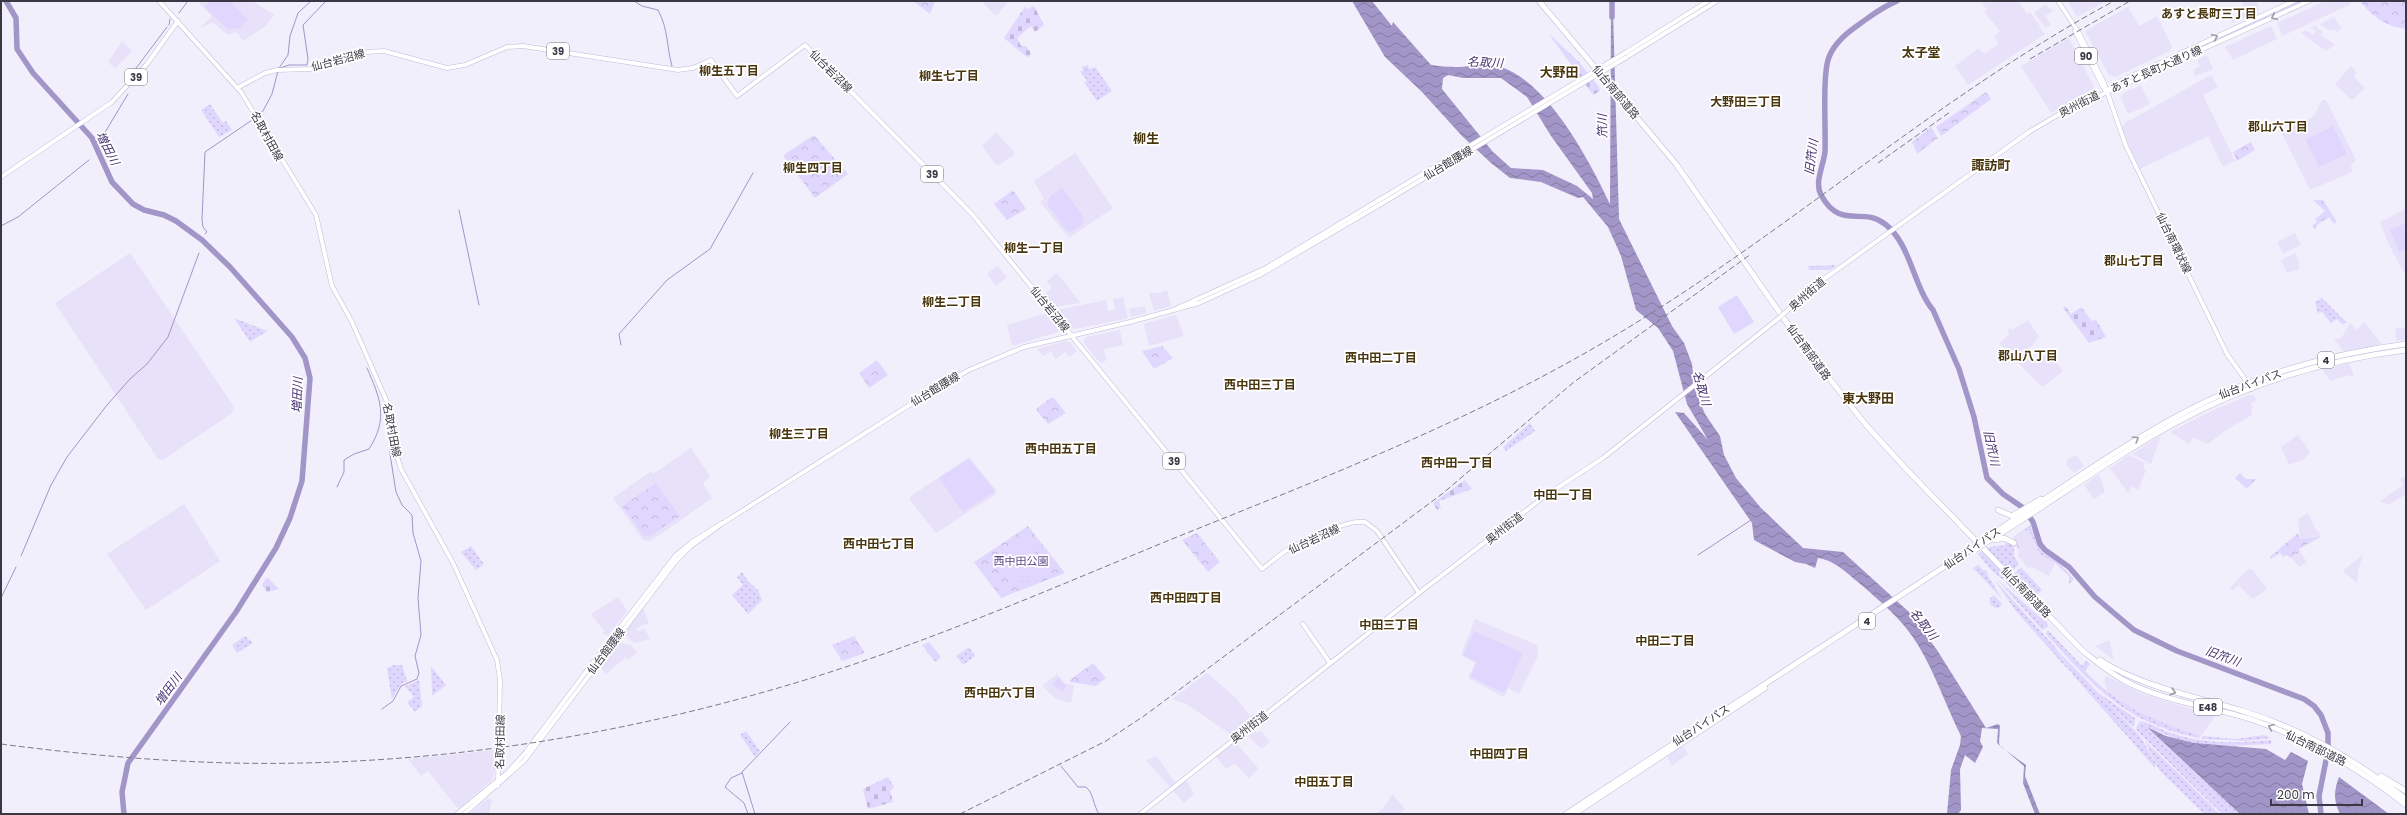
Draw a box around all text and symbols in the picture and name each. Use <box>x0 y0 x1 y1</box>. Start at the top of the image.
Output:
district label: あすと長町三丁目 <box>2161 5 2257 22</box>
one-way arrow <box>2271 12 2278 20</box>
one-way arrow <box>2211 34 2219 42</box>
street label: あすと長町大通り線 <box>2108 42 2204 96</box>
road number: 39 <box>547 43 569 59</box>
district label: 太子堂 <box>1901 43 1941 62</box>
street label: 仙台岩沼線 <box>309 45 367 75</box>
street label: 仙台岩沼線 <box>806 46 856 96</box>
road number: 90 <box>2075 48 2097 64</box>
water label: 名取川 <box>1467 53 1505 72</box>
district label: 柳生五丁目 <box>699 62 759 79</box>
street label: 仙台南部道路 <box>1589 62 1643 122</box>
district label: 大野田 <box>1539 63 1579 82</box>
district label: 柳生七丁目 <box>919 67 979 84</box>
road number: 39 <box>125 69 147 85</box>
street label: 奥州街道 <box>2056 87 2102 121</box>
district label: 大野田三丁目 <box>1710 93 1782 110</box>
street label: 名取村田線 <box>247 108 287 164</box>
water label: 笊川 <box>1593 112 1611 138</box>
district label: 郡山六丁目 <box>2248 118 2308 135</box>
water label: 増田川 <box>92 128 125 170</box>
district label: 柳生 <box>1133 129 1159 148</box>
water label: 旧笊川 <box>1800 136 1822 176</box>
street label: 仙台館腰線 <box>1420 142 1476 184</box>
district label: 諏訪町 <box>1971 156 2011 175</box>
district label: 柳生四丁目 <box>783 159 843 176</box>
road number: 39 <box>921 166 943 182</box>
street label: 仙台南環状線 <box>2152 210 2196 276</box>
district label: 柳生一丁目 <box>1004 239 1064 256</box>
district label: 郡山七丁目 <box>2104 252 2164 269</box>
street label: 奥州街道 <box>1785 274 1829 314</box>
street label: 仙台岩沼線 <box>1026 283 1074 335</box>
district label: 柳生二丁目 <box>922 293 982 310</box>
street label: 仙台南部道路 <box>1783 321 1835 383</box>
district label: 郡山八丁目 <box>1998 347 2058 364</box>
district label: 西中田二丁目 <box>1345 349 1417 366</box>
road number: 4 <box>2318 352 2334 368</box>
street label: 仙台バイパス <box>2216 365 2284 403</box>
street label: 仙台館腰線 <box>907 368 963 410</box>
water label: 名取川 <box>1689 368 1716 410</box>
water label: 増田川 <box>288 375 306 413</box>
district label: 西中田三丁目 <box>1224 376 1296 393</box>
district label: 東大野田 <box>1842 389 1894 408</box>
street label: 名取村田線 <box>379 401 405 459</box>
district label: 柳生三丁目 <box>769 425 829 442</box>
water label: 旧笊川 <box>1980 429 2004 469</box>
one-way arrow <box>2132 437 2139 444</box>
district label: 西中田五丁目 <box>1025 440 1097 457</box>
road number: 39 <box>1163 453 1185 469</box>
district label: 西中田一丁目 <box>1421 454 1493 471</box>
district label: 中田一丁目 <box>1533 486 1593 503</box>
street label: 奥州街道 <box>1482 508 1526 548</box>
street label: 仙台岩沼線 <box>1286 520 1342 558</box>
street label: 仙台バイパス <box>1940 523 2004 573</box>
district label: 西中田七丁目 <box>843 535 915 552</box>
park label: 西中田公園 <box>994 553 1049 569</box>
street label: 仙台南部道路 <box>1997 563 2055 621</box>
district label: 西中田四丁目 <box>1150 589 1222 606</box>
water label: 名取川 <box>1906 605 1943 645</box>
road number: 4 <box>1859 613 1875 629</box>
district label: 中田三丁目 <box>1359 616 1419 633</box>
street label: 仙台館腰線 <box>583 624 629 678</box>
district label: 中田二丁目 <box>1635 632 1695 649</box>
water label: 旧笊川 <box>2203 642 2245 671</box>
water label: 増田川 <box>151 668 187 709</box>
district label: 西中田六丁目 <box>964 684 1036 701</box>
one-way arrow <box>2169 687 2176 696</box>
road number: E48 <box>2194 699 2222 715</box>
street label: 仙台バイパス <box>1669 700 1733 750</box>
street label: 奥州街道 <box>1227 707 1271 747</box>
street label: 名取村田線 <box>492 714 508 770</box>
one-way arrow <box>2268 724 2275 732</box>
street label: 仙台南部道路 <box>2283 726 2349 770</box>
district label: 中田四丁目 <box>1469 745 1529 762</box>
district label: 中田五丁目 <box>1294 773 1354 790</box>
scale bar <box>2271 781 2362 807</box>
text: 200 m <box>2277 786 2315 803</box>

